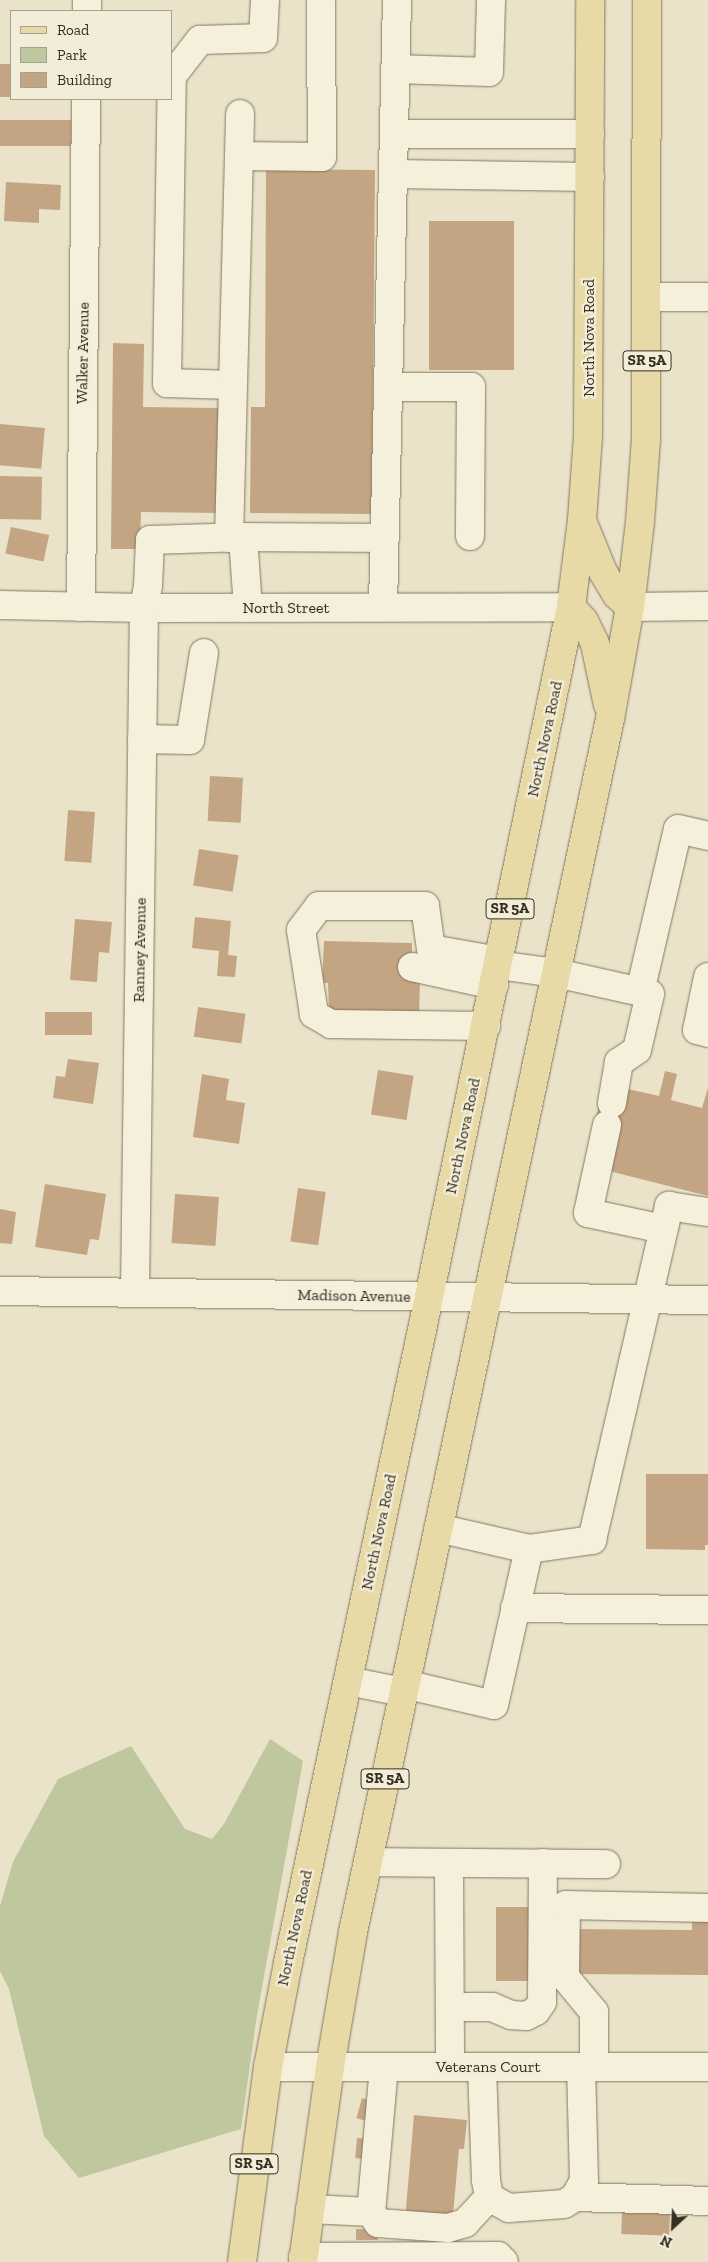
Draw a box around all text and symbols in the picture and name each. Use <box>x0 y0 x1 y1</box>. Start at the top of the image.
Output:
legend <box>10 10 172 100</box>
text: Road <box>57 21 89 39</box>
text: Park <box>57 46 87 64</box>
text: Building <box>57 71 112 89</box>
street label: North Nova Road <box>579 279 599 397</box>
street label: Walker Avenue <box>73 301 93 405</box>
road number: SR 5A <box>622 348 672 374</box>
street label: North Street <box>242 598 330 618</box>
street label: North Nova Road <box>523 679 567 799</box>
road number: SR 5A <box>485 896 535 922</box>
street label: Ranney Avenue <box>129 897 151 1003</box>
street label: North Nova Road <box>441 1076 485 1196</box>
street label: Madison Avenue <box>297 1285 411 1307</box>
street label: North Nova Road <box>357 1472 401 1592</box>
road number: SR 5A <box>360 1766 410 1792</box>
street label: North Nova Road <box>273 1868 317 1988</box>
street label: Veterans Court <box>436 2057 540 2077</box>
road number: SR 5A <box>229 2152 279 2176</box>
north arrow <box>648 2202 698 2252</box>
text: N <box>658 2231 675 2251</box>

